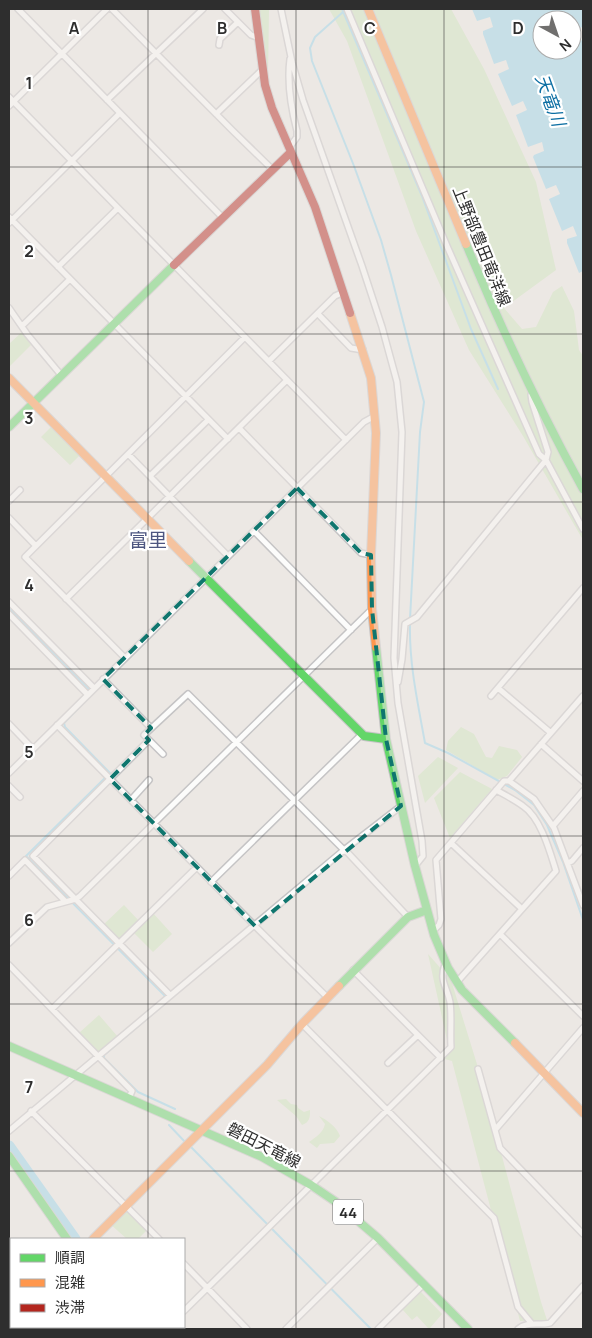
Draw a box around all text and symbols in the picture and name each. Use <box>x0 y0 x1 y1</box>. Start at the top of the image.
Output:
north arrow <box>532 10 582 60</box>
text: A <box>69 17 80 39</box>
text: B <box>217 17 227 39</box>
text: C <box>364 17 376 39</box>
text: D <box>512 17 524 39</box>
text: N <box>556 35 576 56</box>
water label: 天竜川 <box>530 71 572 131</box>
text: 1 <box>25 72 33 94</box>
street label: 上野部豊田竜洋線 <box>448 183 516 309</box>
text: 2 <box>24 240 34 262</box>
text: 3 <box>24 407 34 429</box>
district label: 富里 <box>129 527 167 553</box>
text: 4 <box>24 574 34 596</box>
text: 5 <box>24 741 34 763</box>
text: 6 <box>24 909 34 931</box>
text: 7 <box>25 1076 33 1098</box>
street label: 磐田天竜線 <box>223 1117 305 1173</box>
road number: 44 <box>333 1200 363 1224</box>
legend <box>10 1238 185 1328</box>
text: 順調 <box>55 1247 85 1268</box>
text: 混雑 <box>55 1272 85 1293</box>
text: 渋滞 <box>55 1297 85 1318</box>

